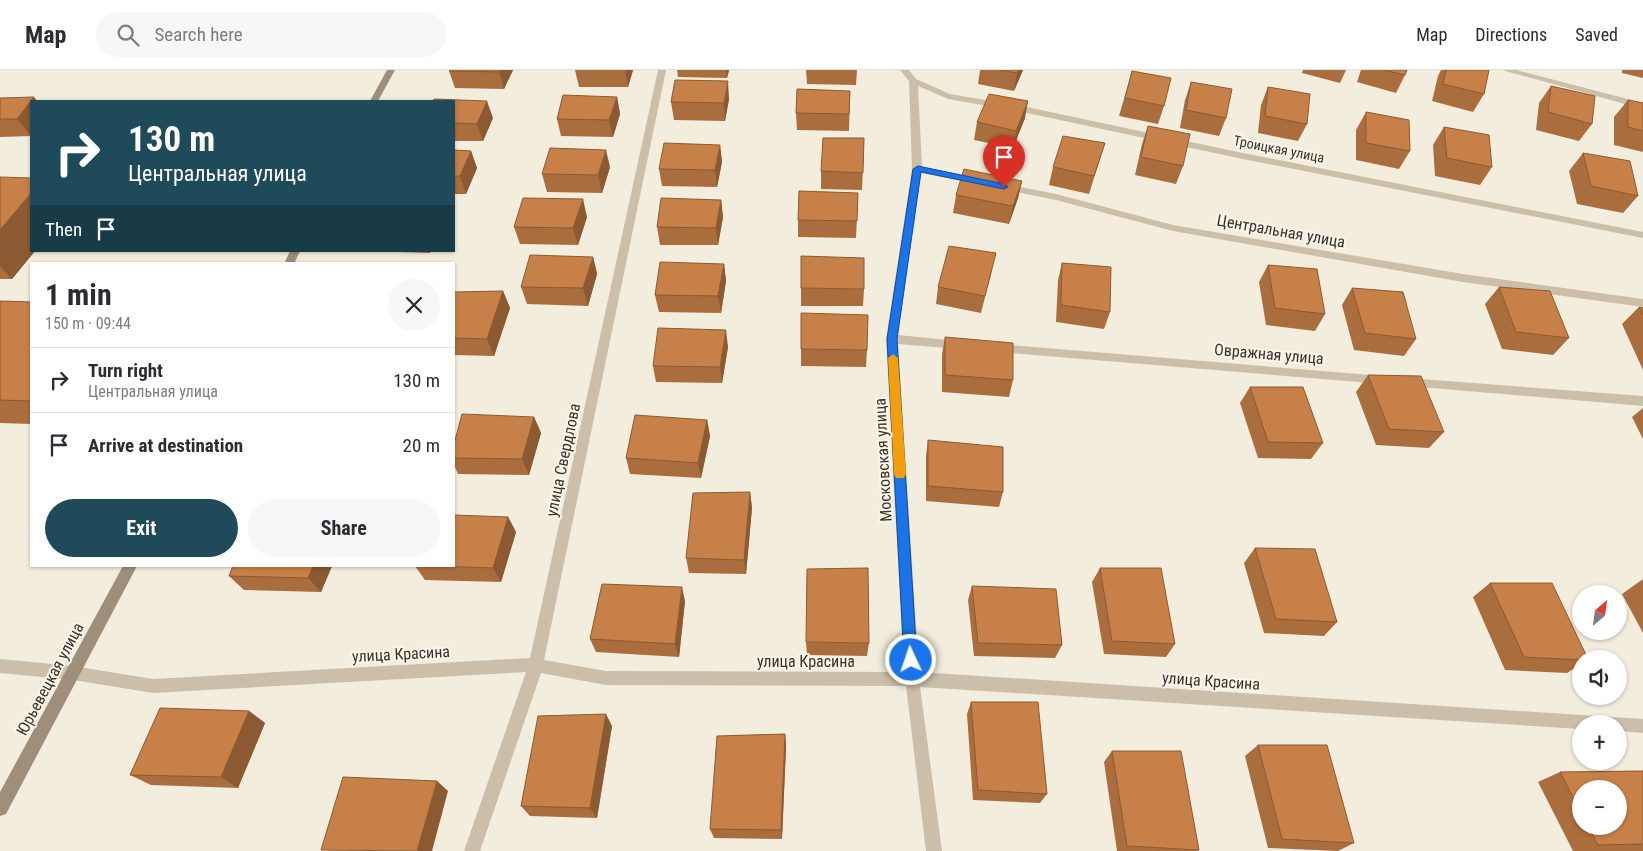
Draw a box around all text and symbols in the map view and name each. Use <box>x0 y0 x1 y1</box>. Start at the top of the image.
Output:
search box <box>96 12 446 57</box>
text: Map <box>25 21 66 49</box>
icon: search <box>114 21 142 49</box>
text: Search here <box>154 23 243 46</box>
text: Map <box>1416 24 1447 45</box>
text: Directions <box>1475 24 1547 45</box>
text: Saved <box>1575 24 1618 45</box>
text: 130 m <box>128 119 215 160</box>
icon: right <box>45 120 110 185</box>
street label: Троицкая улица <box>1232 132 1326 166</box>
pin <box>983 136 1025 187</box>
icon: arrive <box>990 143 1018 171</box>
text: Центральная улица <box>128 161 307 186</box>
street label: Центральная улица <box>1215 210 1347 252</box>
icon: arrive <box>92 215 120 243</box>
text: Then <box>45 218 82 241</box>
text: 1 min <box>45 277 112 312</box>
button: close <box>388 279 440 331</box>
text: 150 m · 09:44 <box>45 314 131 333</box>
street label: Овражная улица <box>1214 340 1324 368</box>
text: Turn right <box>88 359 163 382</box>
icon: right <box>45 366 73 394</box>
text: 130 m <box>393 369 440 392</box>
text: Центральная улица <box>88 382 218 401</box>
street label: Московская улица <box>870 398 896 522</box>
street label: улица Свердлова <box>542 402 584 518</box>
icon: arrive <box>45 431 73 459</box>
text: Arrive at destination <box>88 434 243 457</box>
text: 20 m <box>403 434 440 457</box>
button: Exit <box>45 499 238 557</box>
button: Share <box>248 499 440 557</box>
north arrow <box>1572 585 1628 640</box>
map controls <box>1572 585 1627 835</box>
street label: Юрьевецкая улица <box>12 619 88 739</box>
position arrow <box>884 633 936 685</box>
street label: улица Красина <box>352 642 450 666</box>
button: sound <box>1572 650 1627 705</box>
street label: улица Красина <box>757 652 855 671</box>
street label: улица Красина <box>1161 668 1261 694</box>
button: + <box>1572 715 1627 770</box>
button: − <box>1572 780 1627 835</box>

